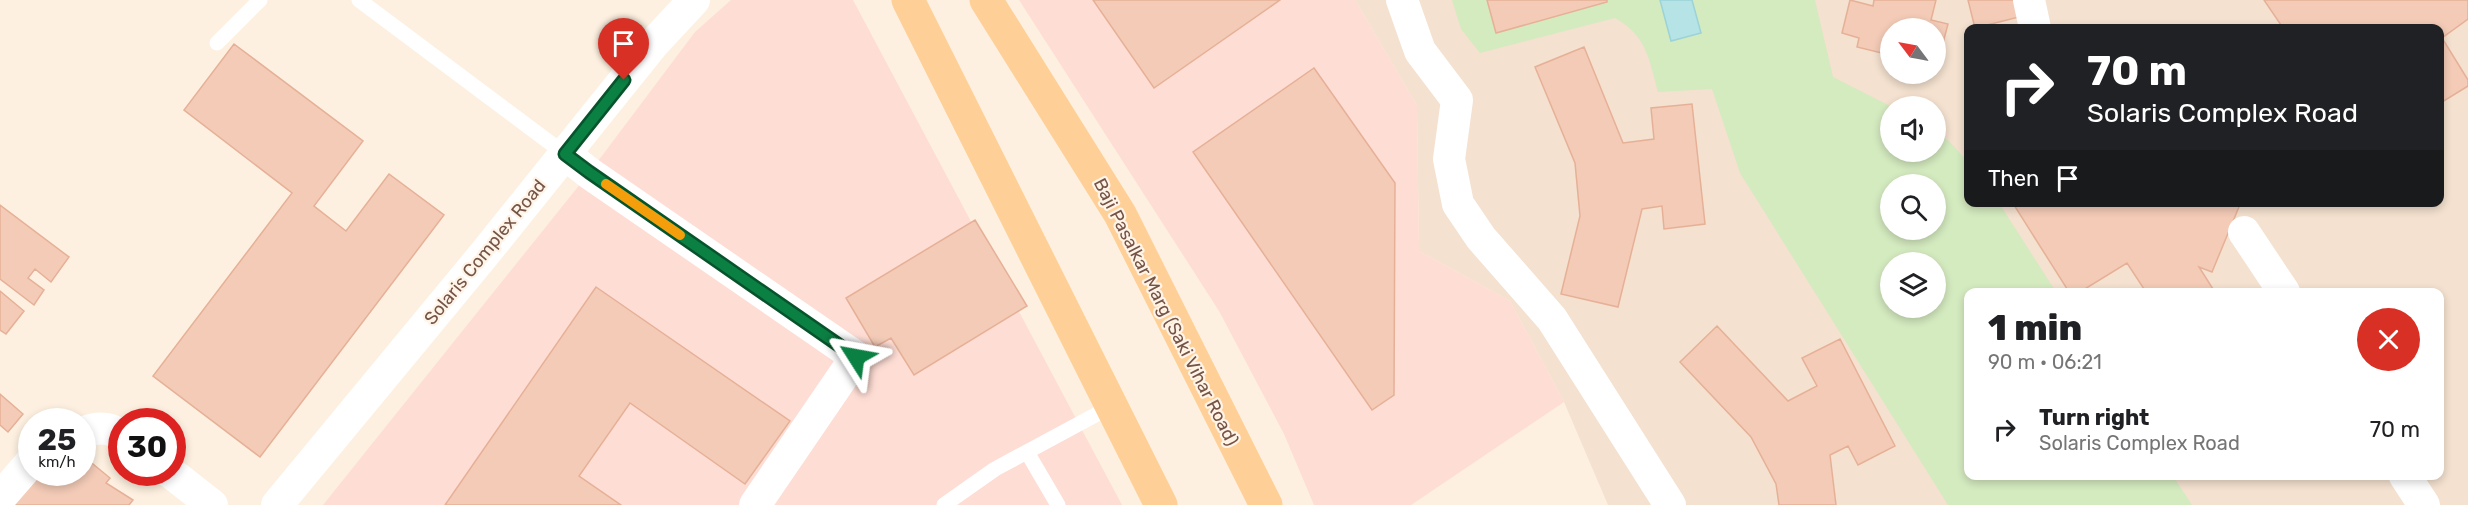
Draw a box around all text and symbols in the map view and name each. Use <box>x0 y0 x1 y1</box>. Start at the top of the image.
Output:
pin <box>598 18 649 80</box>
north arrow <box>1880 18 1946 84</box>
map controls <box>1880 18 1946 318</box>
icon: arrive <box>607 27 640 60</box>
text: 70 m <box>2087 46 2187 96</box>
icon: right <box>1988 48 2066 126</box>
button: sound <box>1880 96 1946 162</box>
text: Solaris Complex Road <box>2087 97 2358 129</box>
icon: arrive <box>2051 162 2084 195</box>
text: Then <box>1988 165 2039 192</box>
button: search <box>1880 174 1946 240</box>
street label: Solaris Complex Road <box>420 175 550 329</box>
street label: Baji Pasalkar Marg (Saki Vihar Road) <box>1089 175 1243 449</box>
button: layers <box>1880 252 1946 318</box>
text: 1 min <box>1988 306 2082 349</box>
button: close <box>2357 308 2420 371</box>
position arrow <box>824 325 888 389</box>
text: 90 m · 06:21 <box>1988 350 2102 374</box>
text: Turn right <box>2039 404 2149 431</box>
speed limit sign: 30 <box>108 408 186 486</box>
icon: right <box>1988 413 2021 446</box>
text: 70 m <box>2370 416 2420 443</box>
text: 25 <box>38 422 76 458</box>
text: Solaris Complex Road <box>2039 431 2240 455</box>
text: km/h <box>38 453 76 471</box>

